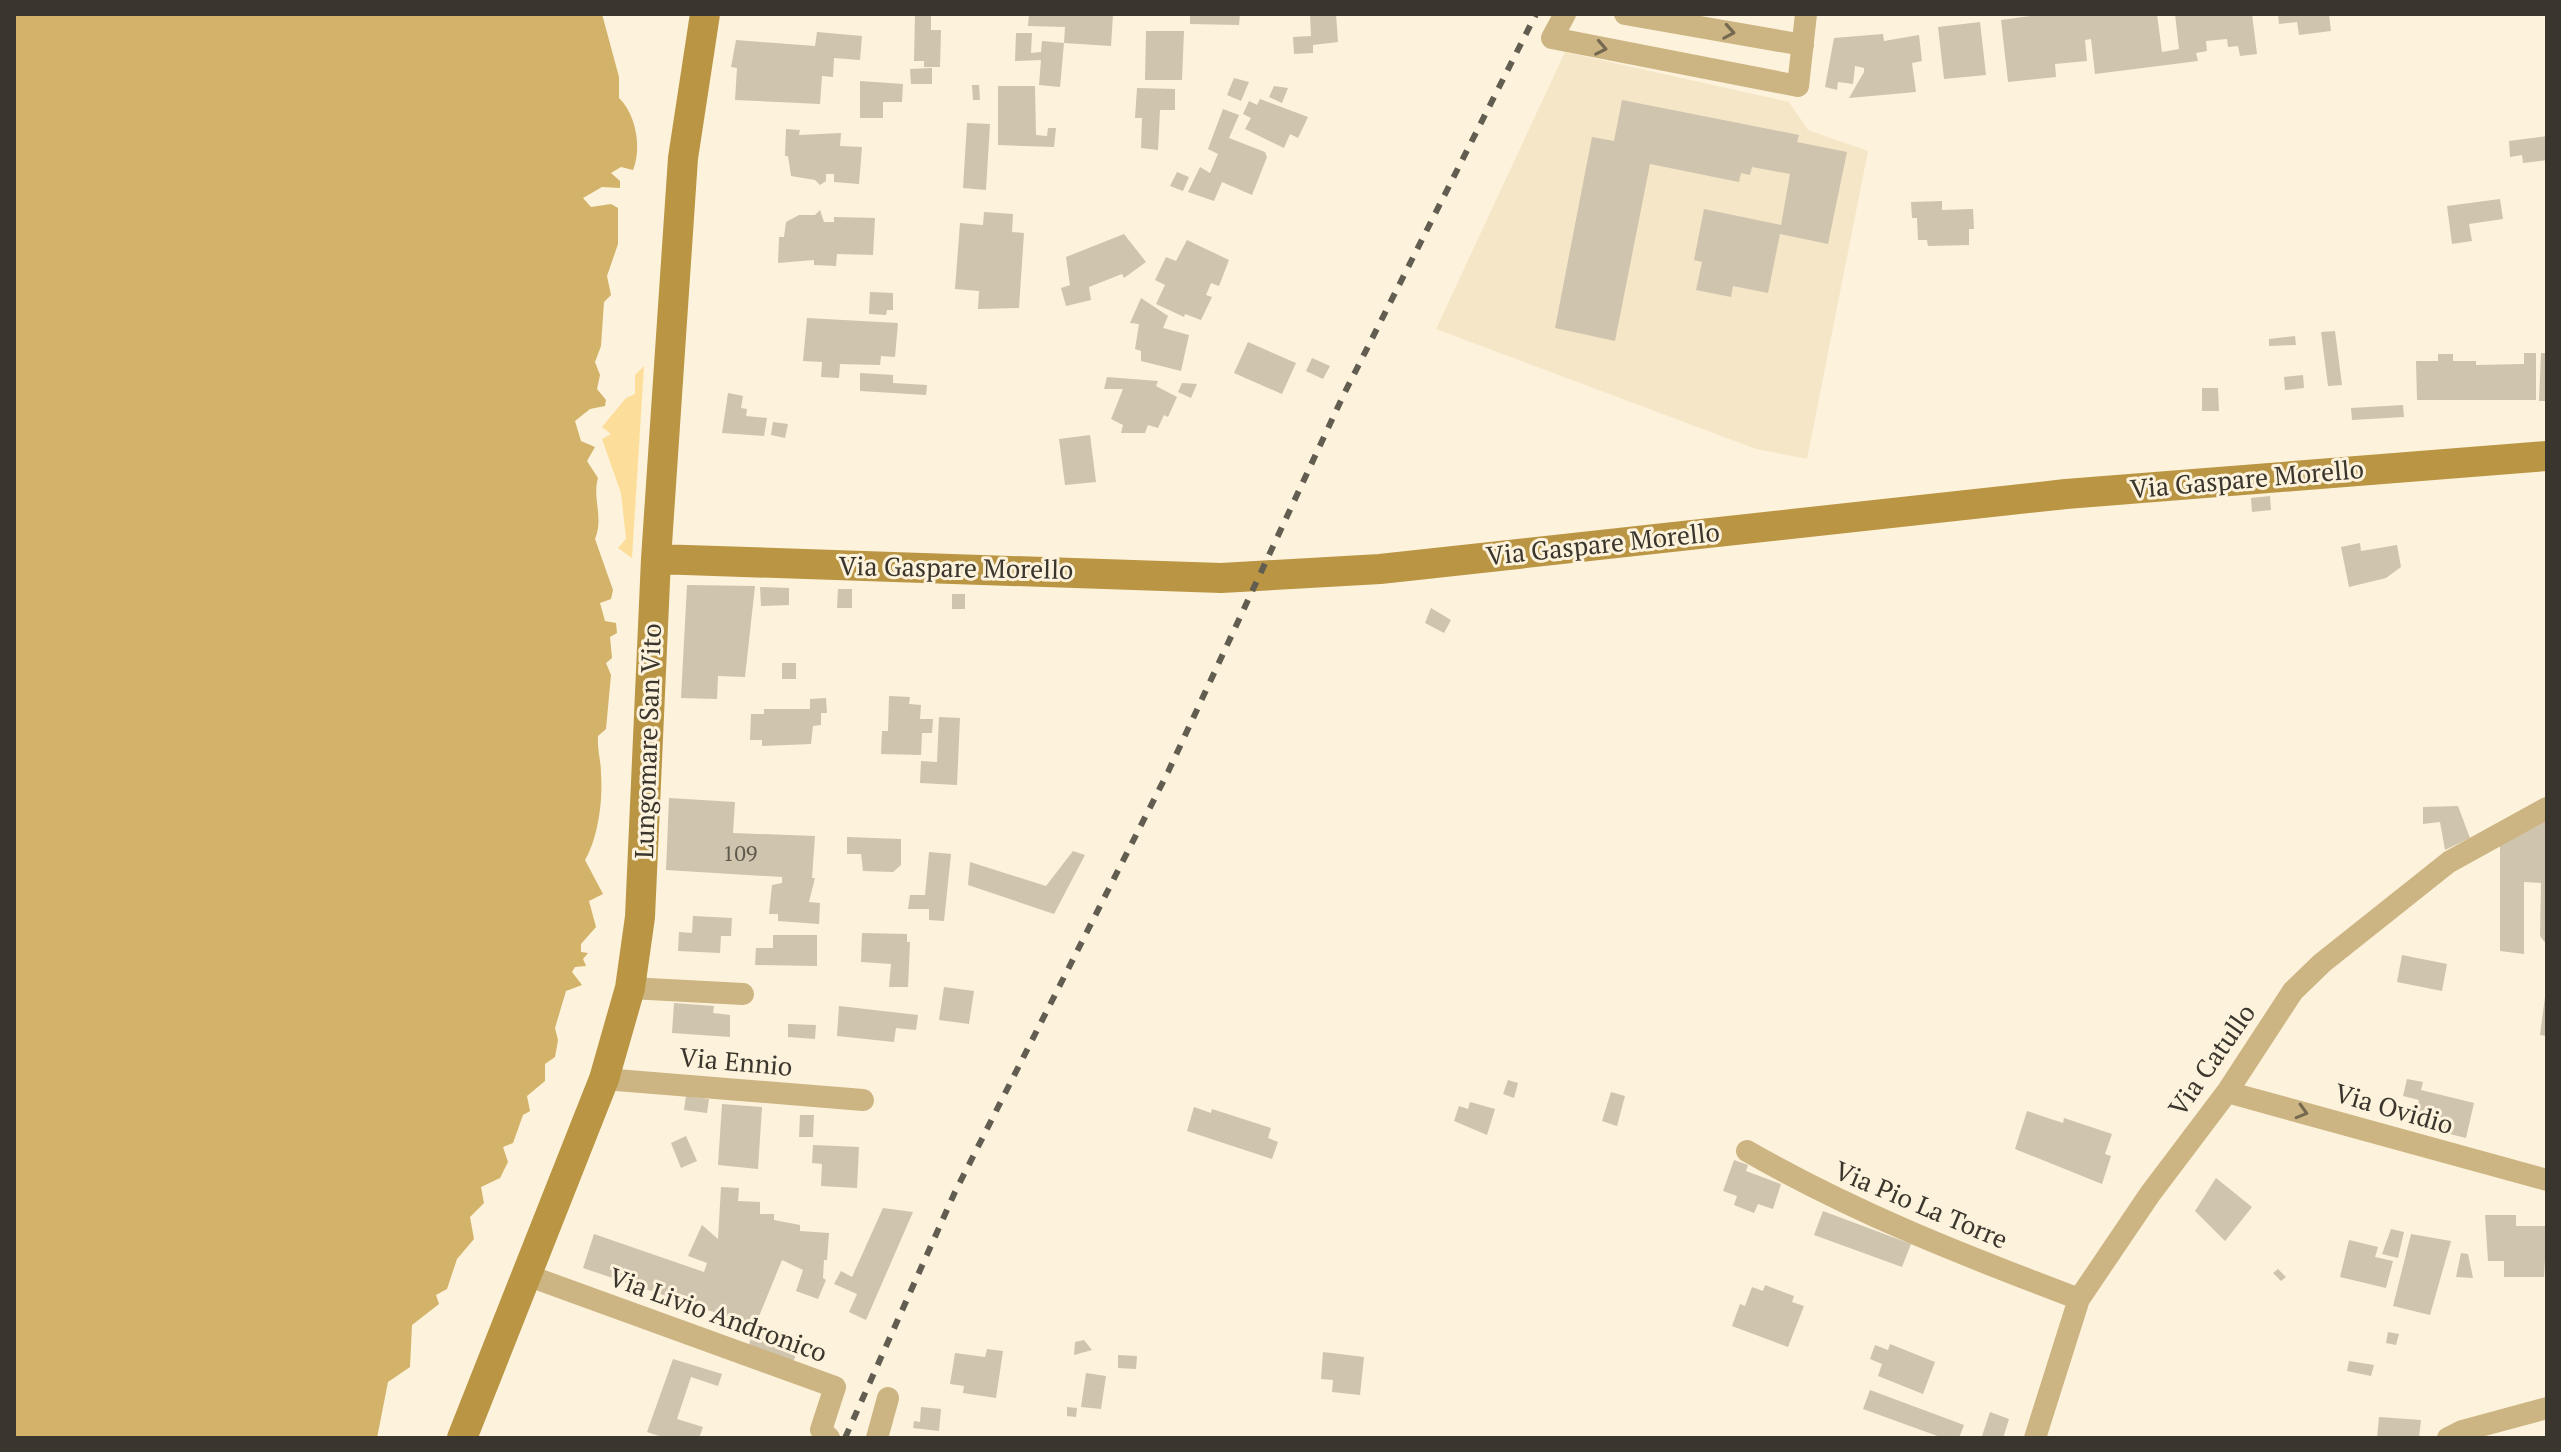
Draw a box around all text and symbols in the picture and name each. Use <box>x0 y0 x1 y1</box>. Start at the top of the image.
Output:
one-way arrow <box>1722 23 1736 40</box>
one-way arrow <box>1594 38 1608 55</box>
street label: Via Gaspare Morello <box>2129 451 2365 505</box>
street label: Via Gaspare Morello <box>1484 514 1721 572</box>
street label: Via Gaspare Morello <box>838 548 1074 586</box>
street label: Lungomare San Vito <box>626 623 668 859</box>
house number: 109 <box>722 838 758 867</box>
street label: Via Catullo <box>2160 997 2262 1122</box>
street label: Via Ennio <box>678 1039 794 1083</box>
street label: Via Ovidio <box>2331 1075 2458 1141</box>
one-way arrow <box>2294 1103 2308 1120</box>
street label: Via Pio La Torre <box>1830 1152 2013 1256</box>
street label: Via Livio Andronico <box>605 1259 832 1369</box>

